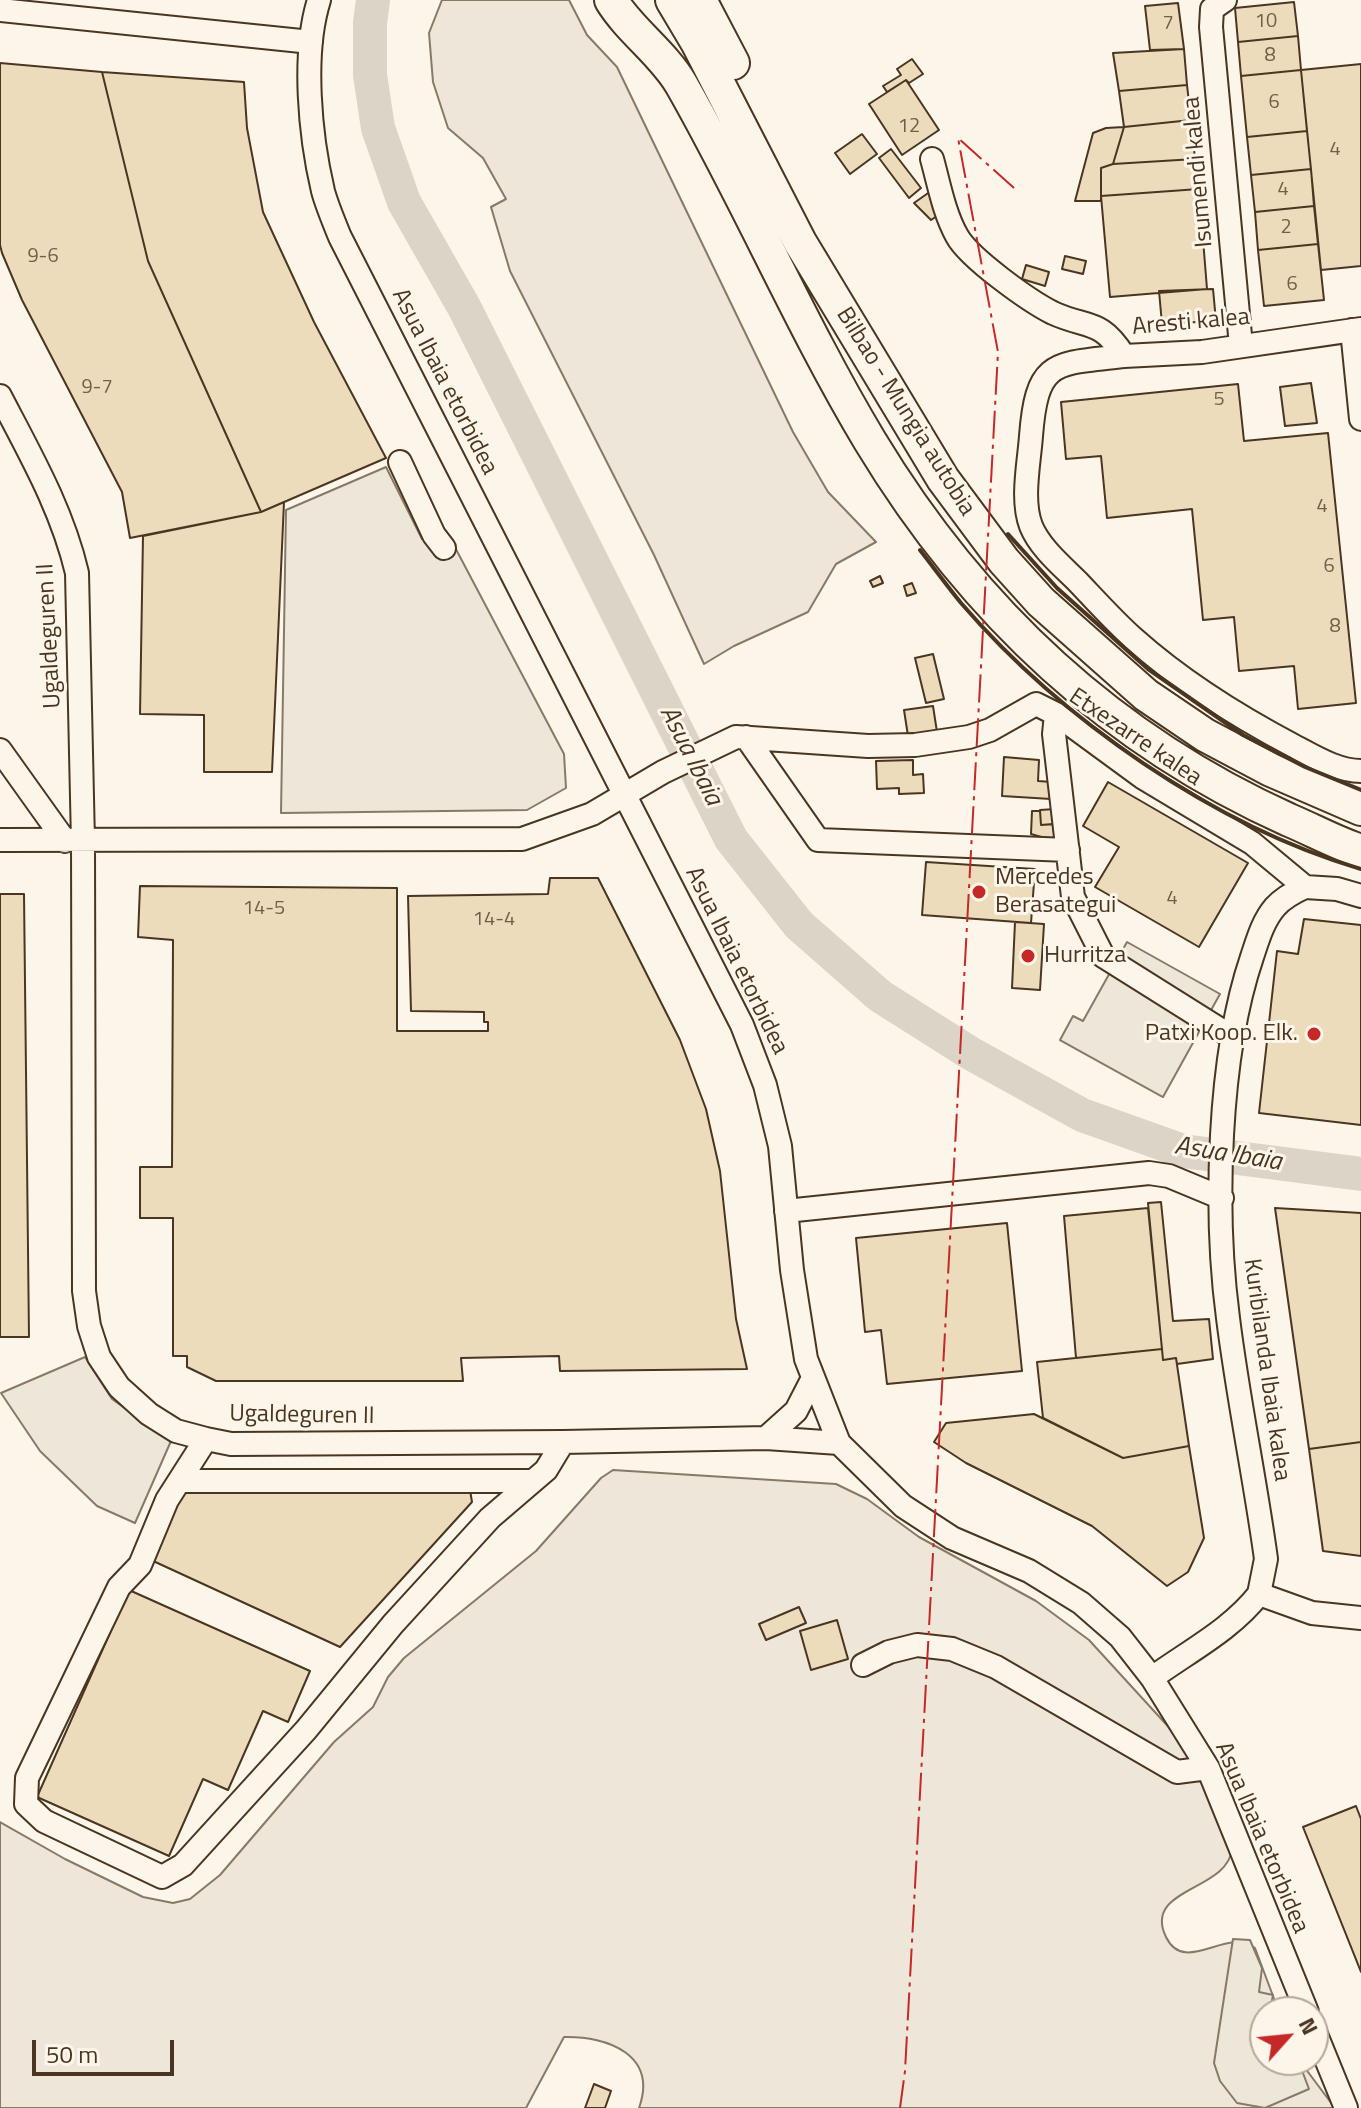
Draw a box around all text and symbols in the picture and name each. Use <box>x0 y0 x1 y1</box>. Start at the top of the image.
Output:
house number: 10 <box>1255 10 1277 34</box>
house number: 7 <box>1162 12 1174 36</box>
house number: 8 <box>1264 44 1276 68</box>
house number: 6 <box>1268 91 1280 115</box>
street label: Isumendi kalea <box>1178 95 1220 249</box>
house number: 12 <box>898 115 920 139</box>
house number: 4 <box>1329 138 1341 162</box>
house number: 4 <box>1277 178 1289 202</box>
house number: 2 <box>1280 216 1292 240</box>
house number: 9-6 <box>27 245 59 269</box>
house number: 6 <box>1286 273 1298 297</box>
street label: Asua Ibaia etorbidea <box>385 284 503 480</box>
street label: Bilbao - Mungia autobia <box>829 302 981 522</box>
street label: Aresti kalea <box>1131 304 1251 342</box>
house number: 9-7 <box>81 376 113 400</box>
house number: 5 <box>1213 388 1225 412</box>
house number: 4 <box>1316 495 1328 519</box>
house number: 6 <box>1323 555 1335 579</box>
street label: Ugaldeguren II <box>32 563 68 709</box>
house number: 8 <box>1329 615 1341 639</box>
street label: Etxezarre kalea <box>1063 683 1207 793</box>
water label: Asua Ibaia <box>652 701 728 811</box>
street label: Asua Ibaia etorbidea <box>678 863 794 1059</box>
place label: Mercedes Berasategui <box>995 864 1116 920</box>
marker: Mercedes Berasategui <box>970 883 988 901</box>
house number: 4 <box>1166 887 1178 911</box>
house number: 14-5 <box>243 897 285 921</box>
house number: 14-4 <box>473 908 515 932</box>
place label: Hurritza <box>1044 942 1126 970</box>
marker: Hurritza <box>1019 947 1037 965</box>
place label: Patxi Koop. Elk. <box>1145 1020 1298 1048</box>
marker: Patxi Koop. Elk. <box>1305 1025 1323 1043</box>
water label: Asua Ibaia <box>1172 1131 1284 1179</box>
street label: Kuribilanda Ibaia kalea <box>1236 1257 1296 1483</box>
street label: Ugaldeguren II <box>229 1400 375 1432</box>
street label: Asua Ibaia etorbidea <box>1208 1738 1314 1938</box>
north arrow <box>1249 1996 1329 2076</box>
text: N <box>1290 2012 1327 2041</box>
scale bar <box>36 2024 178 2074</box>
text: 50 m <box>46 2036 98 2072</box>

